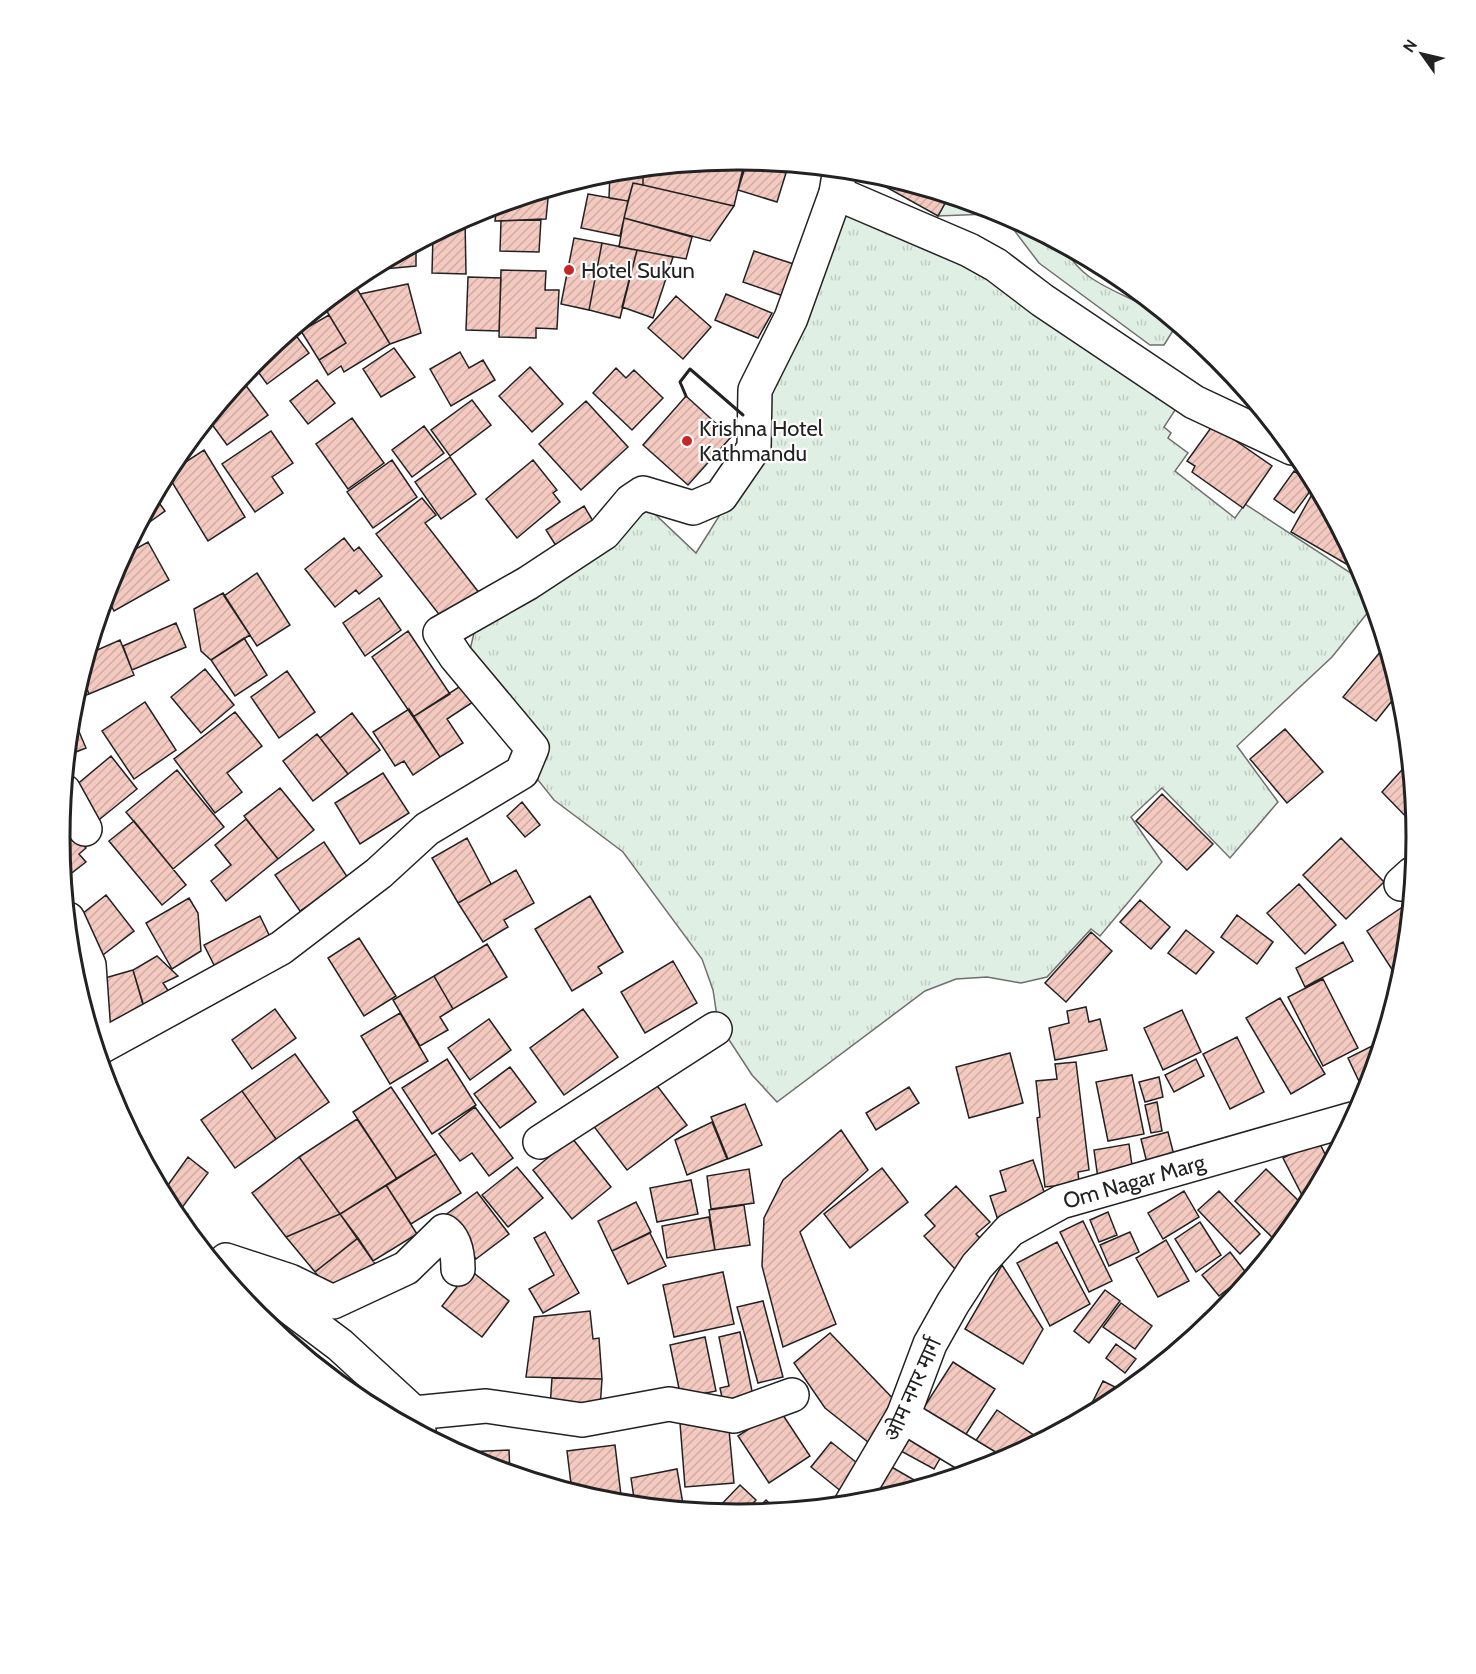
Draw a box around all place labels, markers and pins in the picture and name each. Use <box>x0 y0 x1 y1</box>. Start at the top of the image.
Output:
place label: Hotel Sukun <box>581 257 695 284</box>
marker: Hotel Sukun <box>562 263 576 277</box>
place label: Krishna Hotel Kathmandu <box>699 415 824 467</box>
marker: Krishna Hotel Kathmandu <box>680 434 694 448</box>

